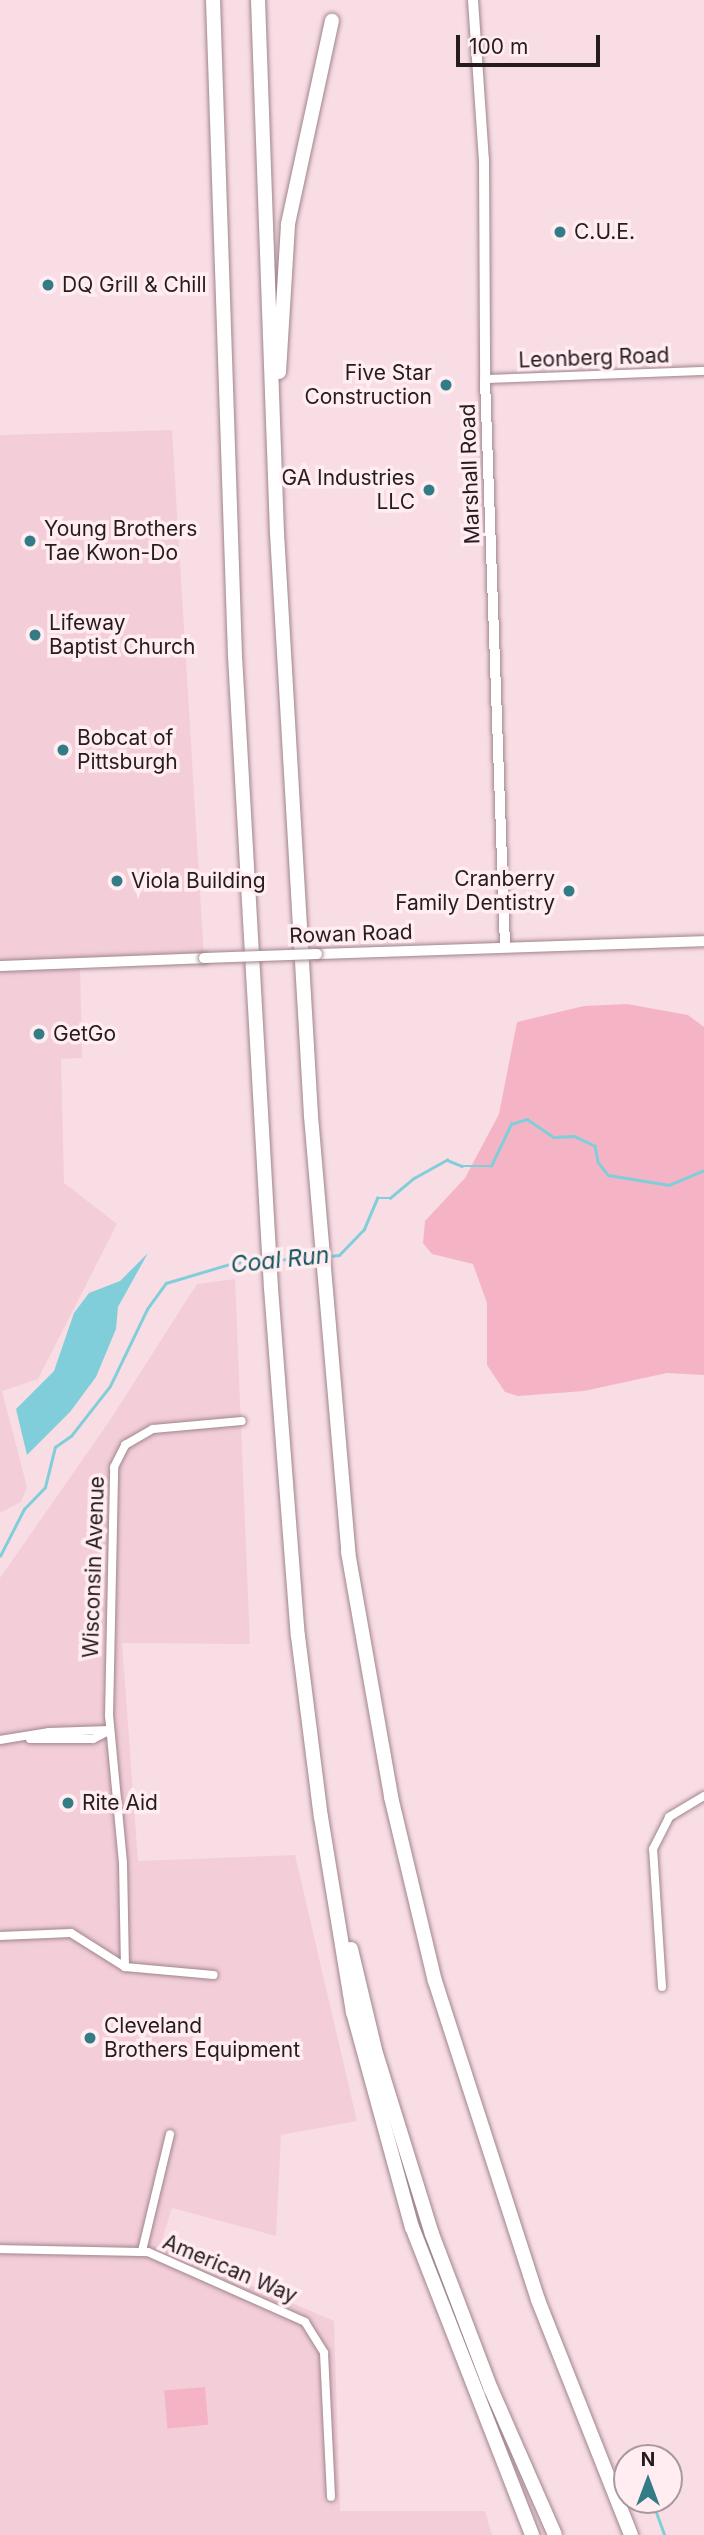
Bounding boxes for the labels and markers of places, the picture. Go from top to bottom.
place label: C.U.E. [574,219,635,245]
marker: C.U.E. [552,224,568,240]
place label: DQ Grill & Chill [62,272,207,298]
marker: DQ Grill & Chill [40,277,56,293]
place label: Five Star Construction [304,360,432,410]
marker: Five Star Construction [438,377,454,393]
place label: GA Industries LLC [281,465,415,515]
marker: GA Industries LLC [421,482,437,498]
place label: Young Brothers Tae Kwon-Do [44,516,197,566]
marker: Young Brothers Tae Kwon-Do [22,533,38,549]
place label: Lifeway Baptist Church [49,610,195,660]
marker: Lifeway Baptist Church [27,627,43,643]
place label: Bobcat of Pittsburgh [77,725,178,775]
marker: Bobcat of Pittsburgh [55,742,71,758]
place label: Cranberry Family Dentistry [395,866,555,916]
place label: Viola Building [131,868,266,894]
marker: Viola Building [109,873,125,889]
marker: Cranberry Family Dentistry [561,883,577,899]
place label: GetGo [53,1021,116,1047]
marker: GetGo [31,1026,47,1042]
place label: Rite Aid [82,1790,158,1816]
marker: Rite Aid [60,1795,76,1811]
place label: Cleveland Brothers Equipment [104,2013,300,2063]
marker: Cleveland Brothers Equipment [82,2030,98,2046]

